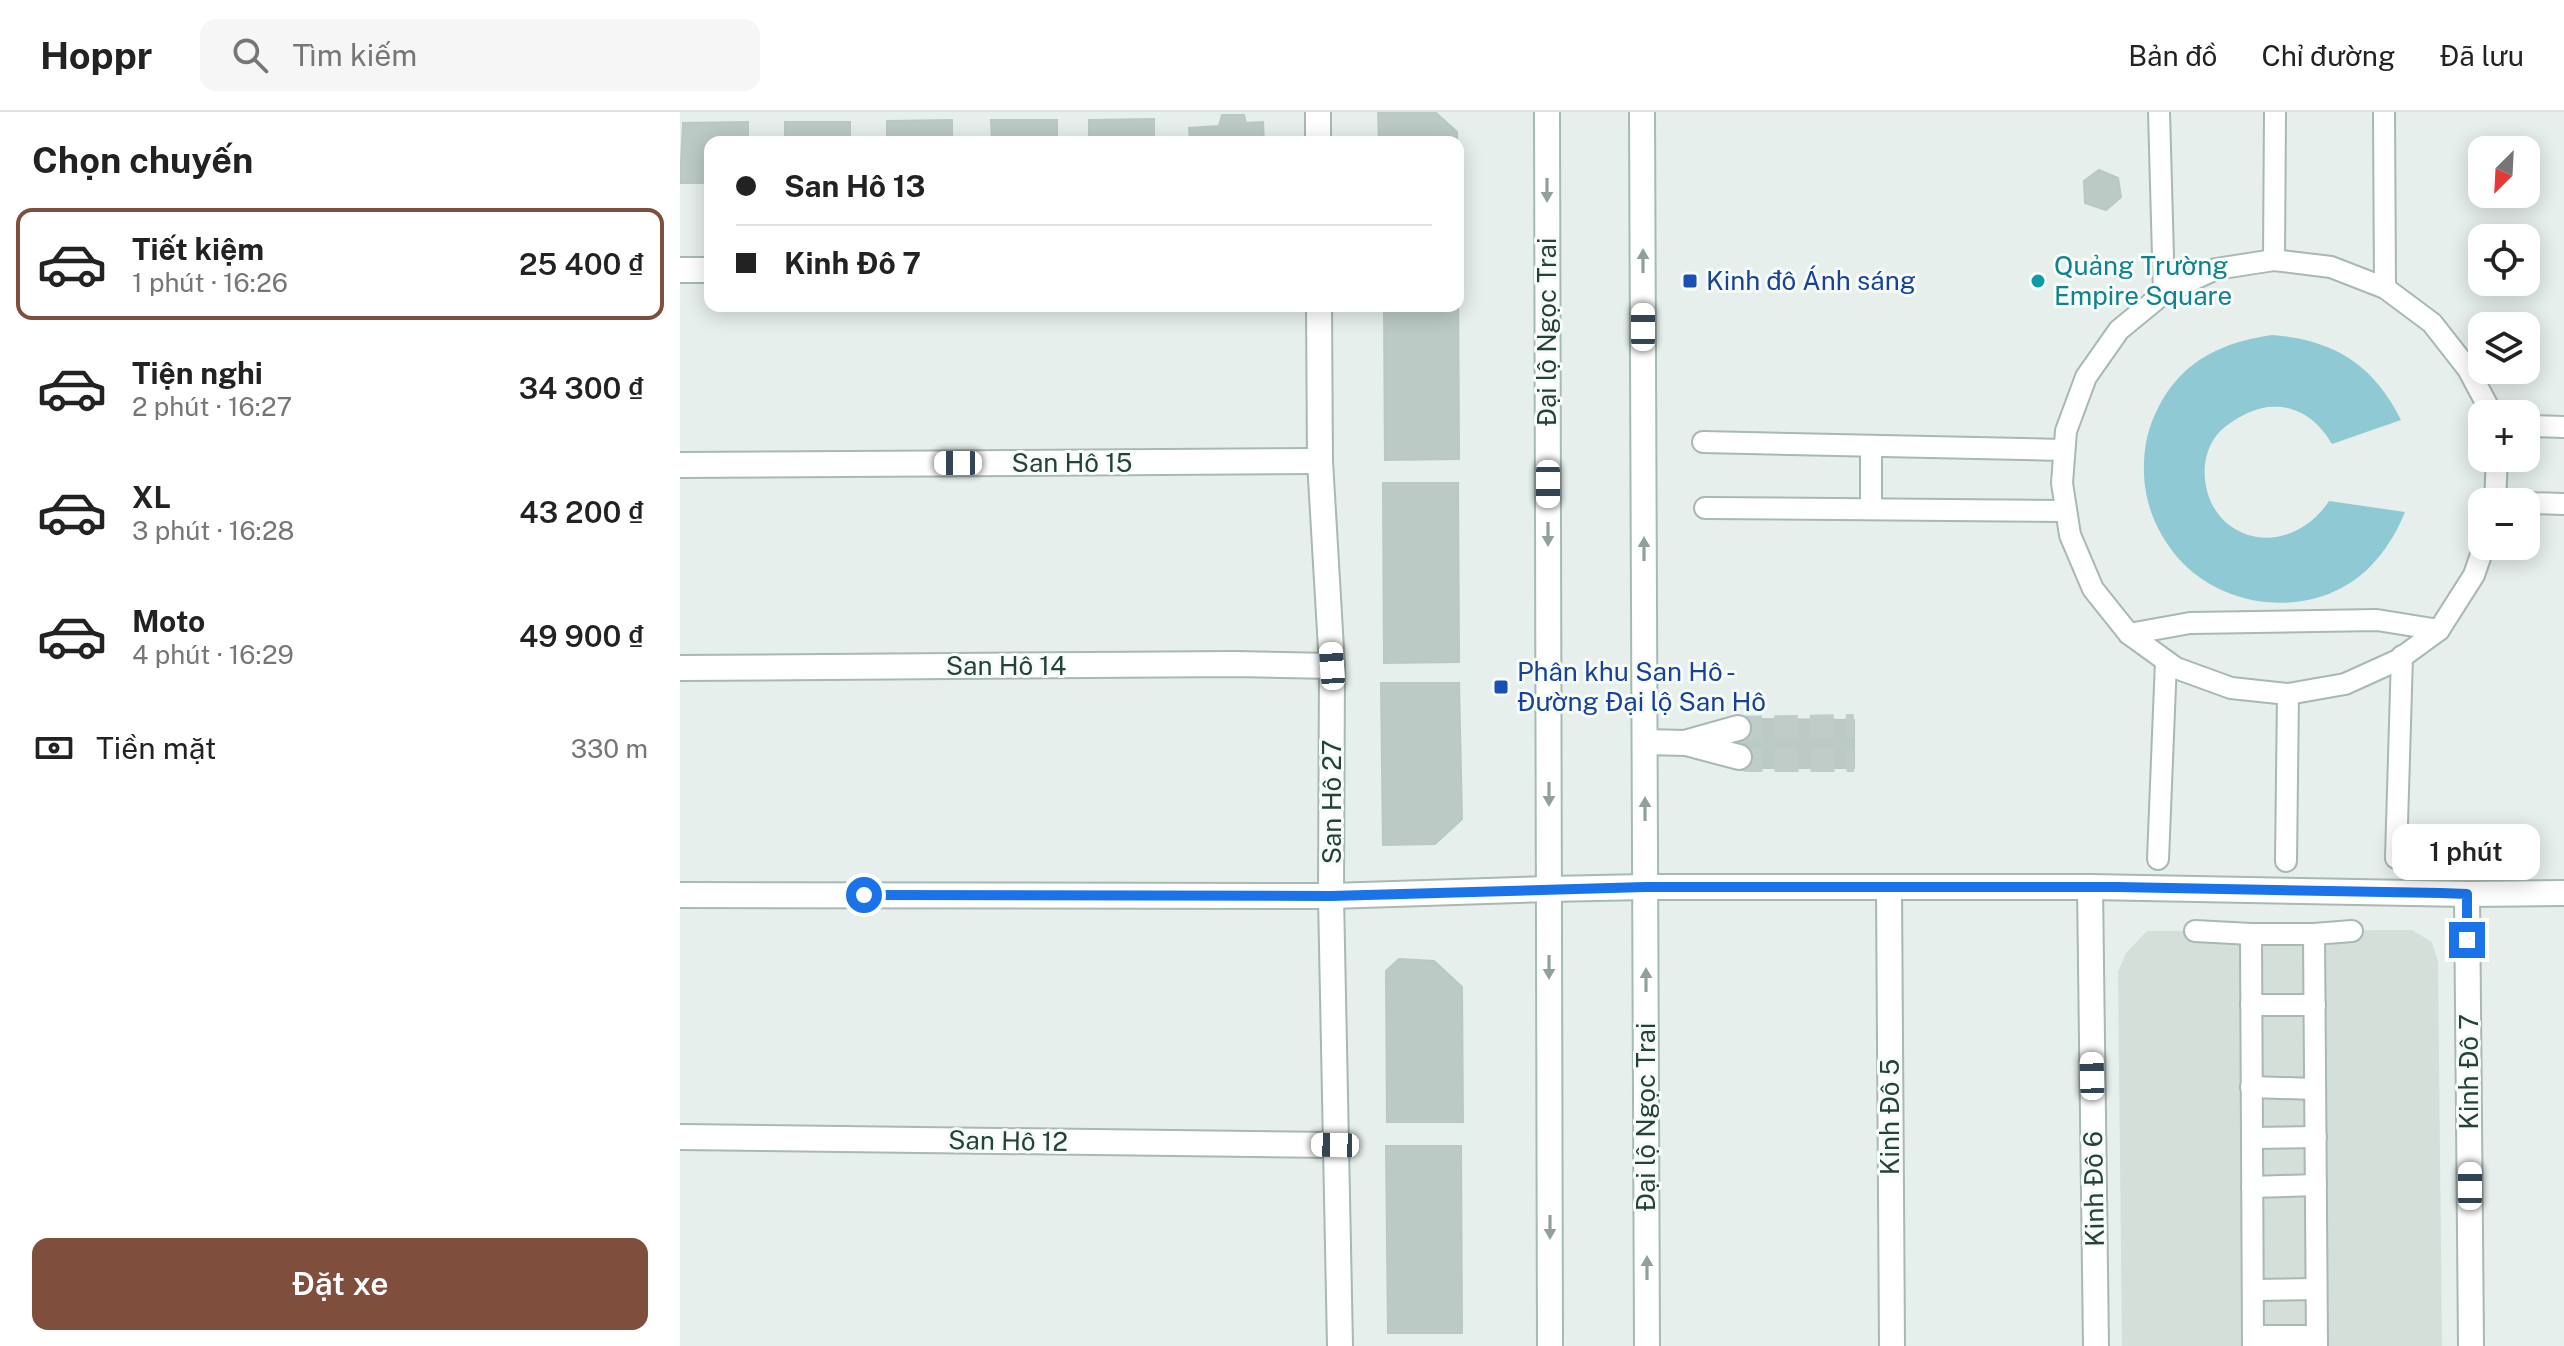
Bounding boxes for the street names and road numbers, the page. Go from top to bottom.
street label: Đại lộ Ngọc Trai [1531,238,1562,426]
street label: San Hô 15 [1012,447,1132,478]
street label: San Hô 14 [946,650,1066,681]
street label: San Hô 27 [1316,740,1347,864]
street label: Kinh Đô 7 [2453,1014,2484,1130]
street label: Đại lộ Ngọc Trai [1630,1023,1661,1211]
street label: Kinh Đô 5 [1874,1059,1905,1175]
street label: San Hô 12 [948,1124,1068,1157]
street label: Kinh Đô 6 [2077,1131,2110,1247]

